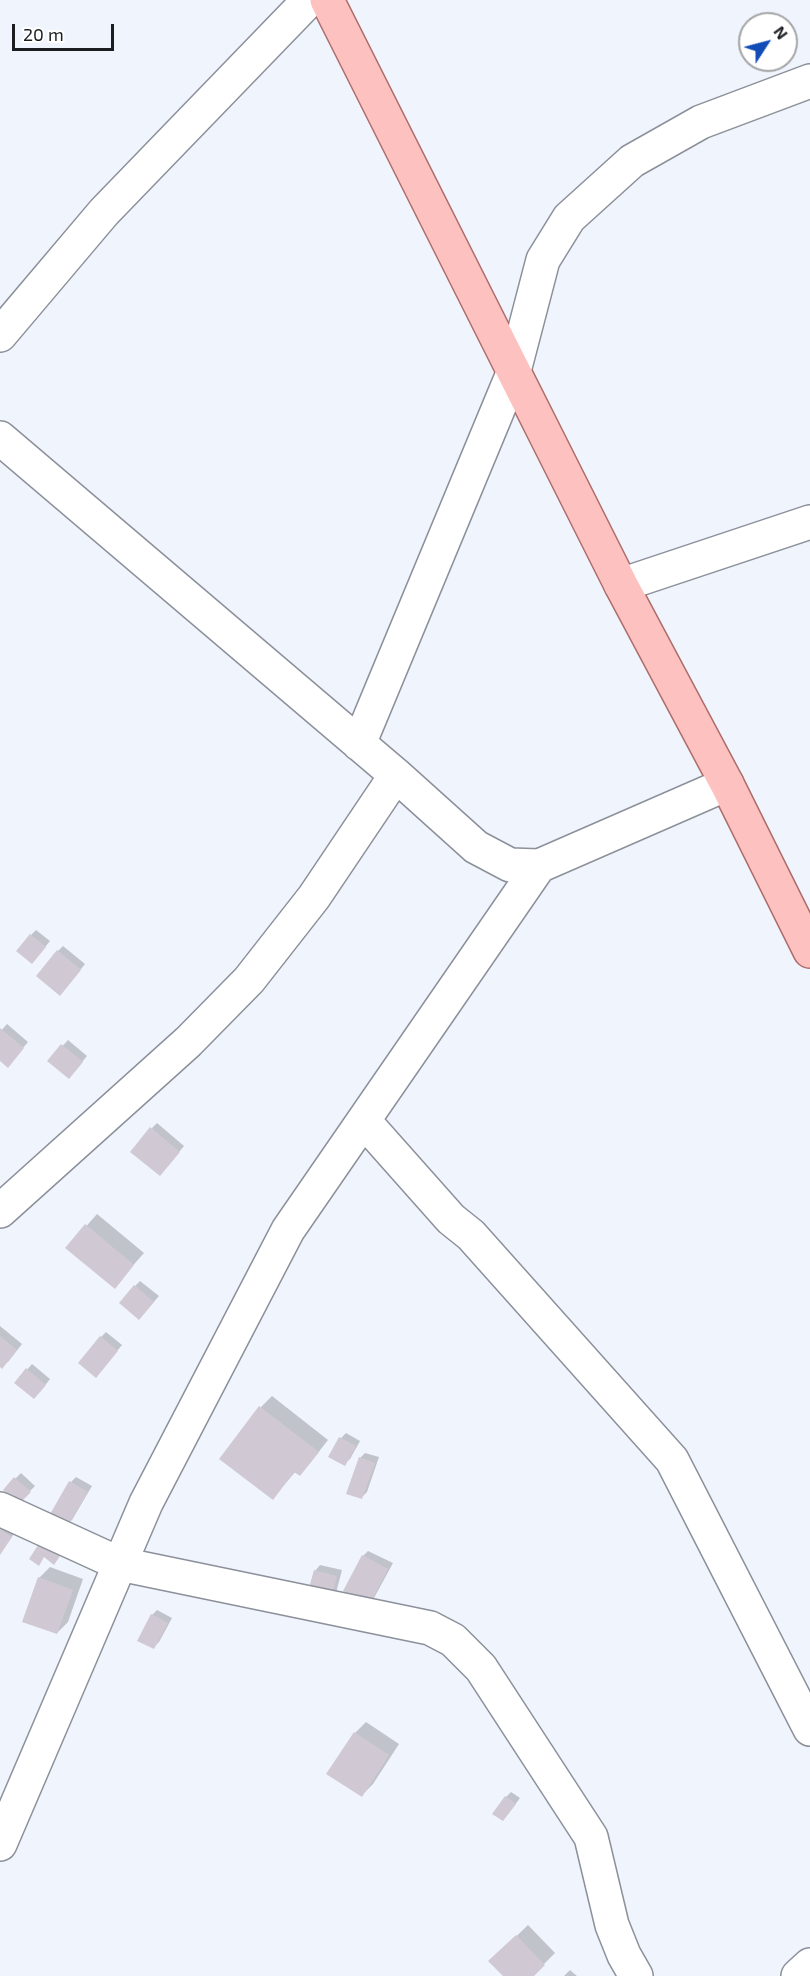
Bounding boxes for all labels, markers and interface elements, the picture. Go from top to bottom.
scale bar [15,12,117,50]
north arrow [738,12,798,72]
text: N [770,22,792,43]
text: 20 m [23,23,64,45]

